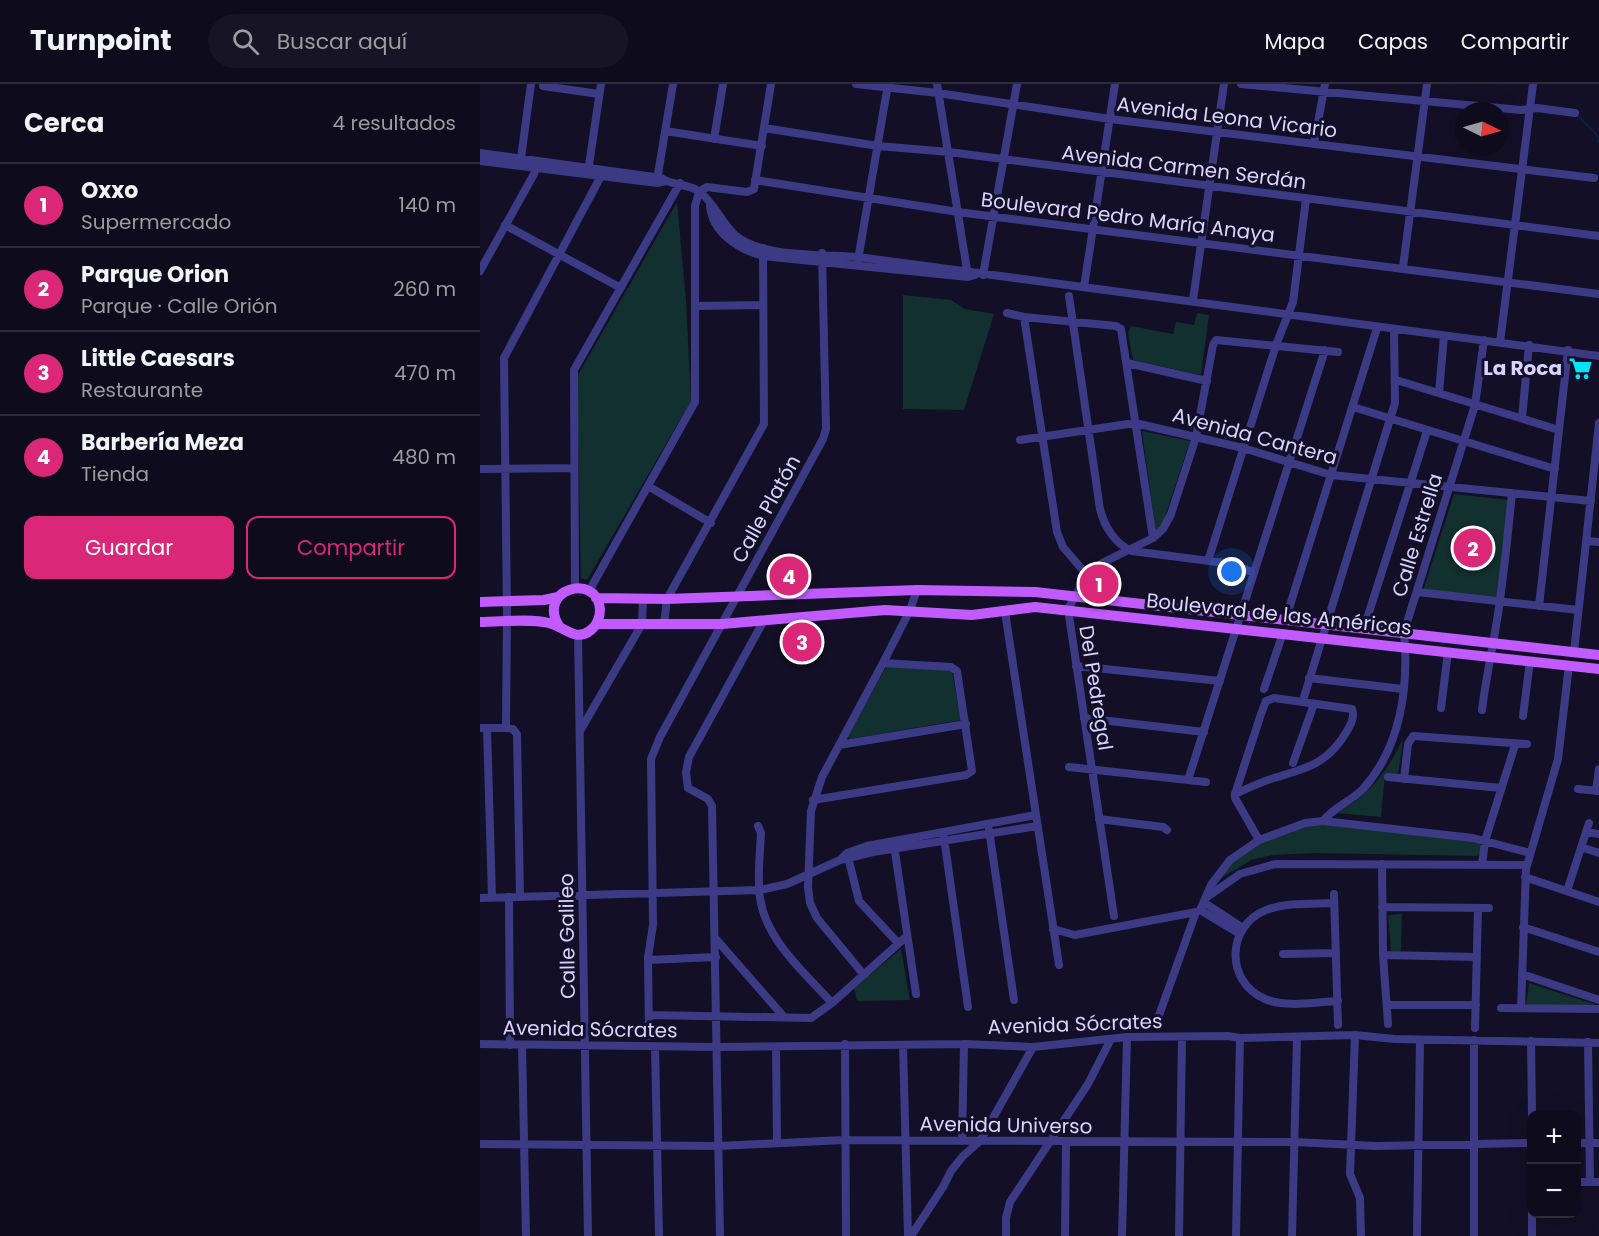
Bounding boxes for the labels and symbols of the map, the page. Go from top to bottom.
street label: Avenida Leona Vicario [1115,90,1339,144]
north arrow [1455,102,1509,156]
street label: Avenida Carmen Serdán [1060,138,1308,196]
street label: Boulevard Pedro María Anaya [979,185,1277,249]
place label: La Roca [1483,354,1562,382]
supermarket icon: La Roca [1567,355,1593,381]
street label: Avenida Cantera [1169,401,1341,471]
street label: Calle Platón [725,450,807,568]
street label: Calle Estrella [1385,470,1449,600]
pin: 2 [1454,526,1492,570]
pin: 4 [770,554,808,598]
your location [1217,557,1246,586]
pin: 1 [1080,562,1118,606]
street label: Boulevard de las Américas [1145,586,1413,642]
pin: 3 [782,620,822,664]
street label: Del Pedregal [1072,624,1120,752]
street label: Calle Galileo [552,873,582,999]
street label: Avenida Sócrates [987,1007,1163,1041]
street label: Avenida Sócrates [502,1013,678,1045]
street label: Avenida Universo [919,1109,1093,1141]

